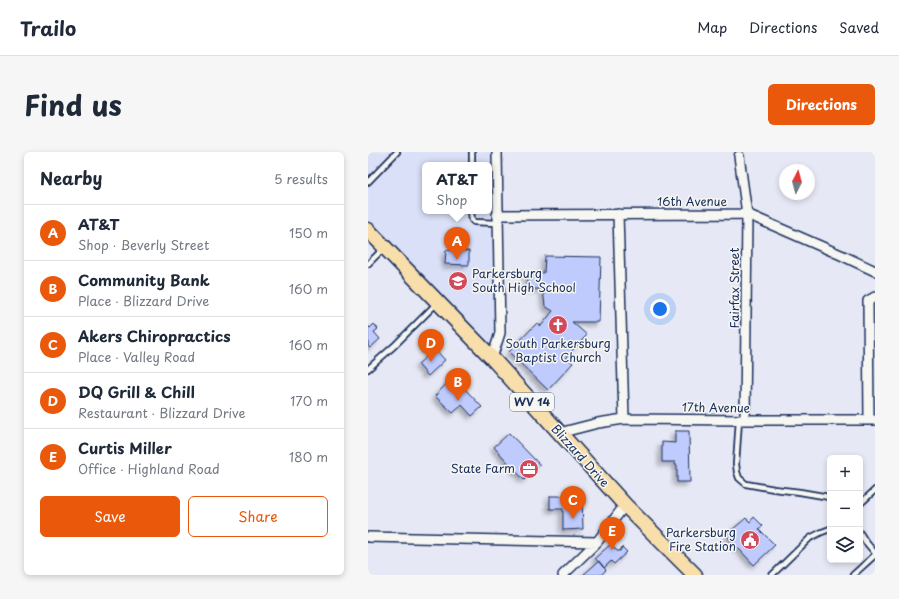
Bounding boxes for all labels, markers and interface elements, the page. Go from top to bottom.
text: Trailo [20,14,76,42]
text: Map [697,17,727,38]
text: Directions [749,17,817,38]
text: Saved [839,17,879,38]
text: Find us [24,83,122,126]
button: Directions [768,84,875,125]
popup [422,162,492,214]
north arrow [779,164,815,200]
text: Nearby [40,165,102,191]
text: AT&T [436,167,478,190]
text: 5 results [274,169,328,188]
text: Shop [436,190,467,209]
street label: 16th Avenue [657,192,727,210]
text: AT&T [78,212,119,235]
text: A [48,223,58,242]
text: 150 m [289,223,328,242]
pin: A [444,227,470,260]
text: Shop · Beverly Street [78,235,209,254]
street label: Fairfax Street [725,247,743,328]
place label: Parkersburg South High School [472,264,576,296]
text: Community Bank [78,268,210,291]
school or university icon: Parkersburg South High School [447,270,469,292]
text: B [49,279,57,298]
text: 160 m [289,279,328,298]
text: Place · Blizzard Drive [78,291,209,310]
your location [650,299,670,319]
church icon: South Parkersburg Baptist Church [547,314,569,336]
text: Akers Chiropractics [78,324,231,347]
pin: D [418,329,444,362]
place label: South Parkersburg Baptist Church [505,334,611,366]
text: C [48,335,58,354]
text: 160 m [289,335,328,354]
text: Place · Valley Road [78,347,195,366]
pin: B [445,368,471,401]
text: DQ Grill & Chill [78,380,195,403]
text: D [48,391,58,410]
text: 170 m [290,391,328,410]
road number: WV 14 [510,393,554,411]
street label: 17th Avenue [682,397,751,417]
text: Restaurant · Blizzard Drive [78,403,246,422]
street label: Blizzard Drive [547,420,614,491]
text: Curtis Miller [78,436,172,459]
text: E [49,447,57,466]
text: 180 m [289,447,328,466]
map controls [827,455,863,563]
button: + [827,455,863,491]
office icon: State Farm [518,458,540,480]
text: Office · Highland Road [78,459,220,478]
place label: State Farm [451,459,515,477]
pin: C [560,486,586,519]
button: − [827,491,863,527]
button: Save [40,496,180,537]
button: Share [188,496,328,537]
pin: E [599,517,625,550]
place label: Parkersburg Fire Station [666,523,736,555]
button: layers [827,527,863,563]
public building icon: Parkersburg Fire Station [739,529,761,551]

